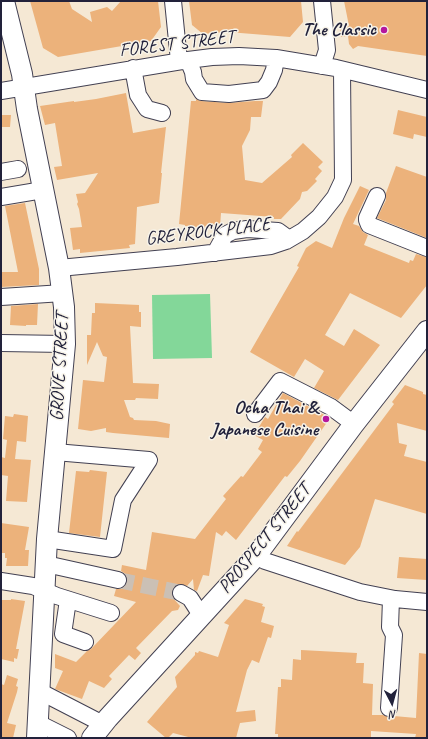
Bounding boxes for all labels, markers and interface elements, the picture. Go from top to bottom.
place label: The Classic [302,19,376,41]
marker: The Classic [379,25,389,35]
street label: FOREST STREET [118,26,236,62]
street label: GREYROCK PLACE [144,213,272,251]
street label: GROVE STREET [46,312,74,422]
place label: Ocha Thai & Japanese Cuisine [211,397,318,441]
marker: Ocha Thai & Japanese Cuisine [321,414,331,424]
street label: PROSPECT STREET [214,480,316,598]
north arrow [372,683,412,723]
text: N [389,708,397,722]

